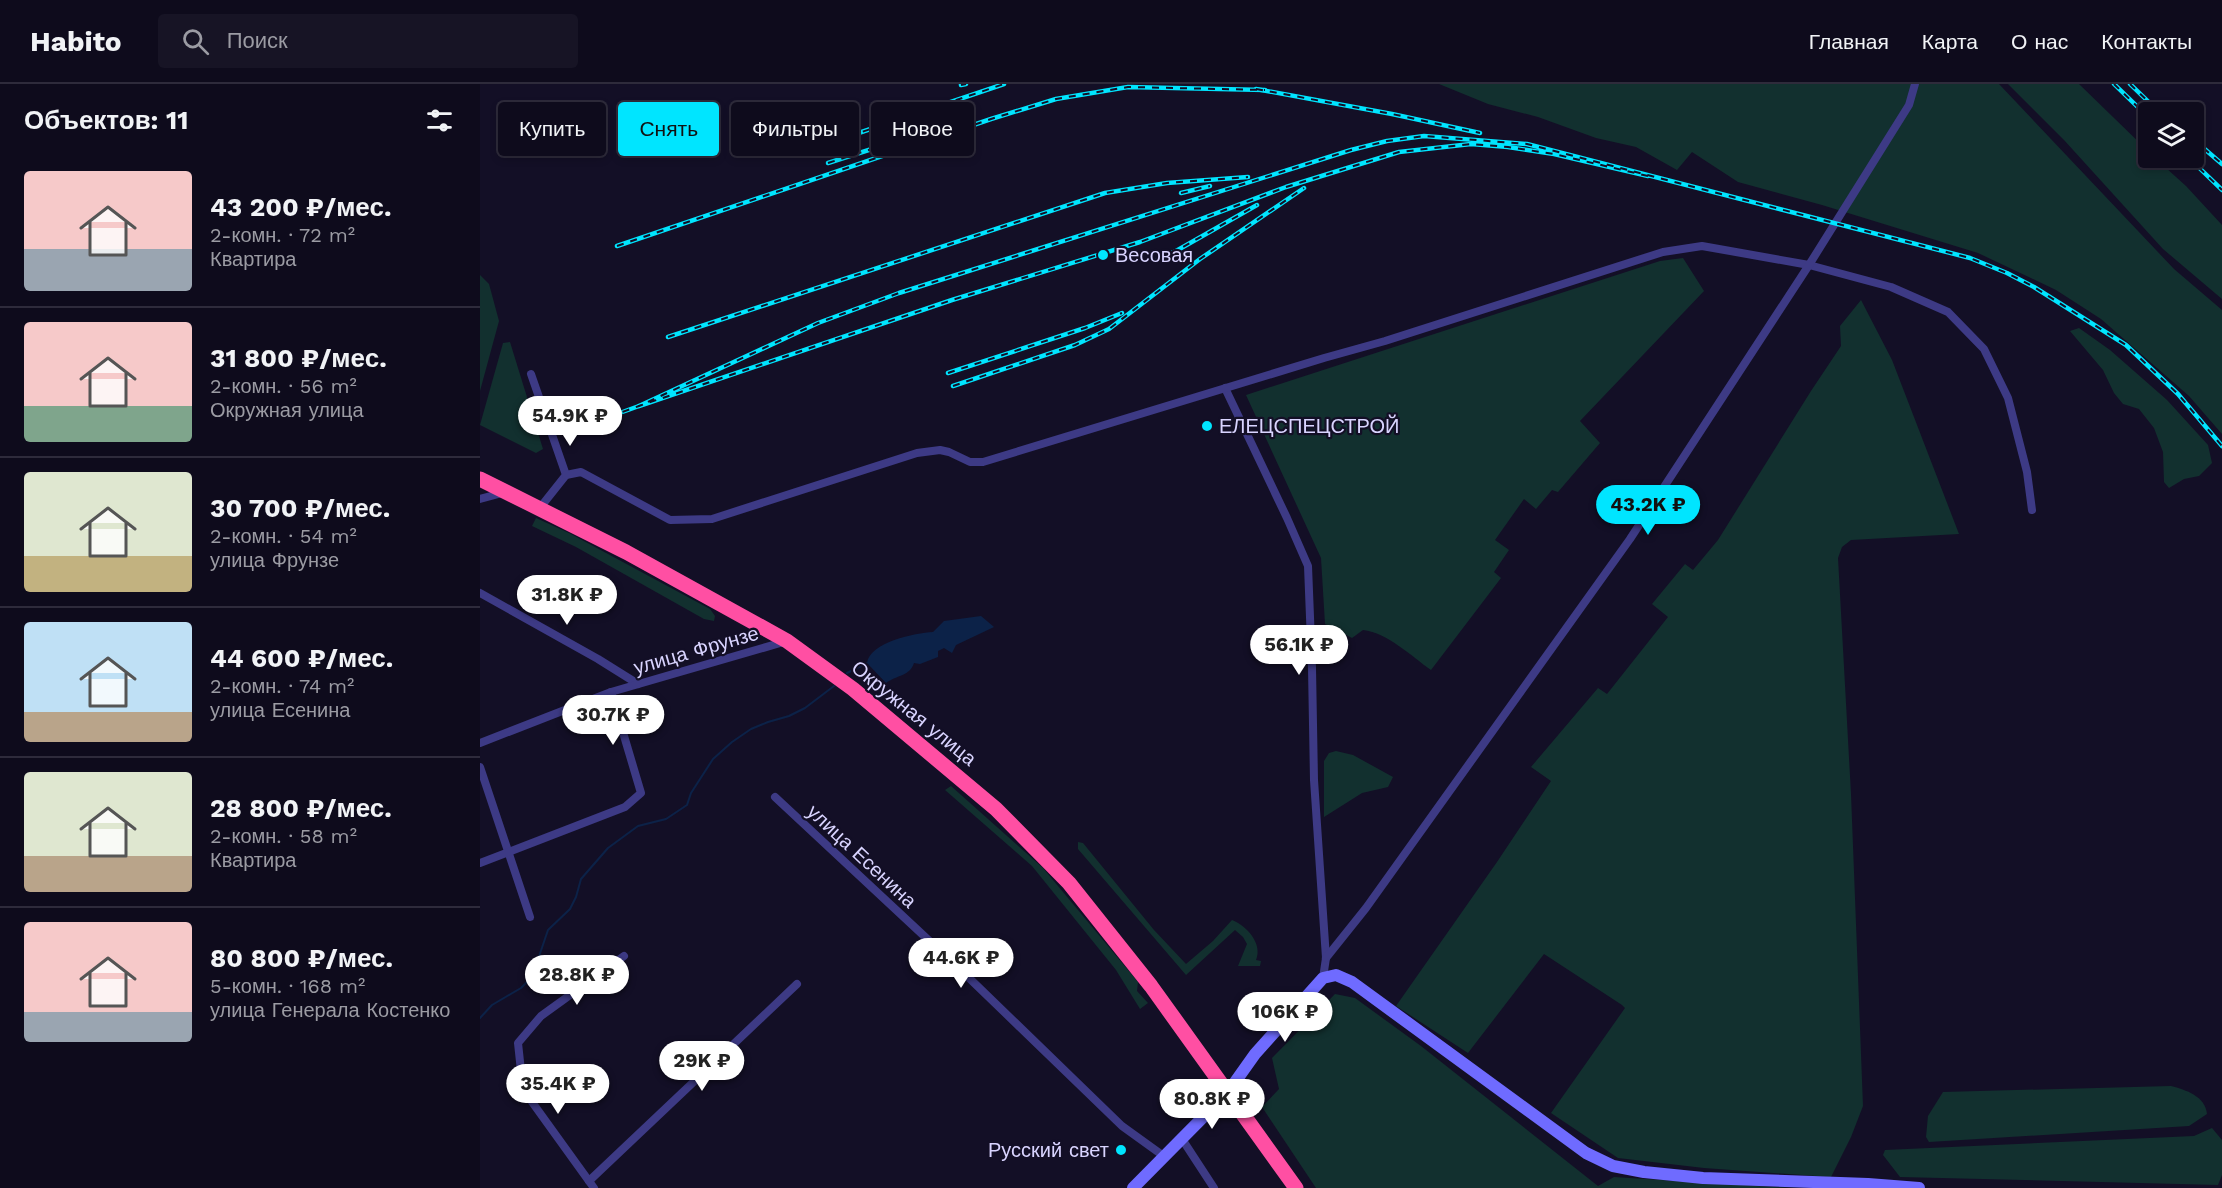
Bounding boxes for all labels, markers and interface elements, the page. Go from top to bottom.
search box [158,14,578,68]
text: Habito [30,25,122,58]
icon: search [179,25,212,58]
text: Поиск [227,28,288,53]
text: Главная [1809,29,1889,54]
text: Карта [1922,29,1978,54]
text: О нас [2011,29,2068,54]
text: Контакты [2101,29,2192,54]
chip: Купить [498,102,606,156]
chip: Снять [618,102,719,156]
chip: Фильтры [731,102,859,156]
chip: Новое [871,102,974,156]
map controls [2138,102,2204,168]
button: layers [2138,102,2204,168]
icon: filters [423,104,456,137]
text: Объектов: 11 [24,105,188,135]
text: 43 200 ₽/мес. [210,192,391,222]
icon: home [72,195,144,267]
text: 2-комн. · 72 m² [210,223,355,247]
place label: Весовая [1115,243,1193,267]
text: Квартира [210,247,296,271]
marker: Весовая [1096,248,1110,262]
text: 31 800 ₽/мес. [210,343,387,373]
icon: home [72,346,144,418]
text: 2-комн. · 56 m² [210,374,357,398]
pin: 54.9K ₽ [515,396,625,447]
text: Окружная улица [210,398,364,422]
text: 54.9K ₽ [532,403,608,427]
place label: ЕЛЕЦСПЕЦСТРОЙ [1219,414,1399,438]
marker: ЕЛЕЦСПЕЦСТРОЙ [1200,419,1214,433]
pin: 43.2K ₽ [1593,485,1703,536]
text: 43.2K ₽ [1610,492,1686,516]
text: 30 700 ₽/мес. [210,493,390,523]
icon: home [72,496,144,568]
text: 2-комн. · 54 m² [210,524,357,548]
text: улица Фрунзе [210,548,339,572]
pin: 31.8K ₽ [512,575,622,626]
text: 31.8K ₽ [531,582,603,606]
street label: улица Фрунзе [631,621,761,679]
pin: 56.1K ₽ [1244,625,1354,676]
text: 56.1K ₽ [1264,632,1334,656]
text: 44 600 ₽/мес. [210,643,393,673]
icon: home [72,646,144,718]
street label: Окружная улица [847,655,982,771]
text: 2-комн. · 74 m² [210,674,354,698]
pin: 30.7K ₽ [558,695,668,746]
text: улица Есенина [210,698,350,722]
text: 30.7K ₽ [576,702,650,726]
text: 28 800 ₽/мес. [210,793,392,823]
icon: home [72,796,144,868]
street label: улица Есенина [802,799,922,913]
text: 2-комн. · 58 m² [210,824,357,848]
text: Квартира [210,848,296,872]
pin: 44.6K ₽ [906,938,1016,989]
text: 80 800 ₽/мес. [210,943,393,973]
text: 44.6K ₽ [923,945,1000,969]
icon: home [72,946,144,1018]
pin: 28.8K ₽ [522,955,632,1006]
text: 28.8K ₽ [539,962,615,986]
text: 5-комн. · 168 m² [210,974,365,998]
pin: 106K ₽ [1236,992,1334,1043]
text: улица Генерала Костенко [210,998,450,1022]
text: 106K ₽ [1251,999,1319,1023]
pin: 29K ₽ [660,1041,744,1092]
text: 29K ₽ [673,1048,731,1072]
pin: 35.4K ₽ [503,1064,613,1115]
text: 35.4K ₽ [520,1071,596,1095]
pin: 80.8K ₽ [1157,1079,1267,1130]
text: 80.8K ₽ [1174,1086,1250,1110]
place label: Русский свет [988,1138,1109,1162]
marker: Русский свет [1114,1143,1128,1157]

